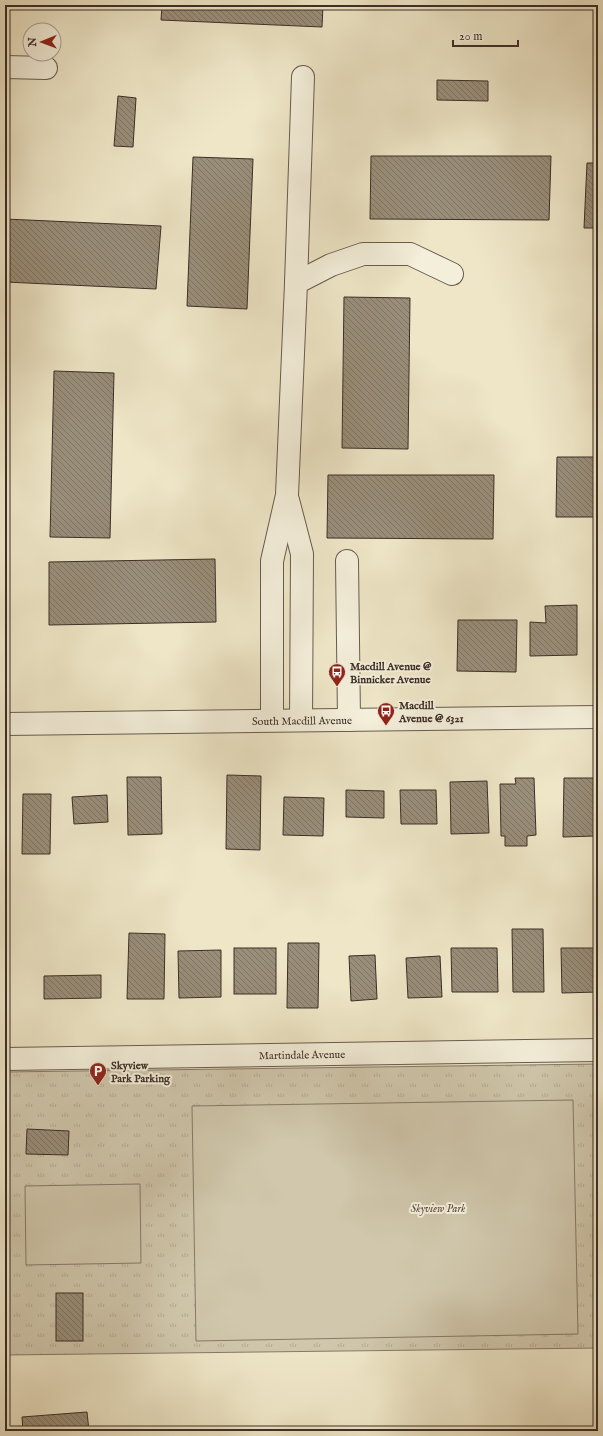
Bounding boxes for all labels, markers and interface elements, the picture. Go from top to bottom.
north arrow [22,22,62,62]
scale bar [453,22,518,48]
text: 20 m [459,29,482,44]
text: N [26,37,40,48]
place label: Macdill Avenue @ Binnicker Avenue [350,660,432,687]
bus stop icon: Macdill Avenue @ Binnicker Avenue [327,662,347,687]
place label: Macdill Avenue @ 6321 [398,699,464,726]
bus stop icon: Macdill Avenue @ 6321 [376,701,396,726]
street label: South Macdill Avenue [252,714,352,729]
street label: Martindale Avenue [259,1048,345,1063]
place label: Skyview Park Parking [111,1059,171,1086]
parking icon: Skyview Park Parking [88,1061,108,1086]
park label: Skyview Park [411,1202,466,1216]

